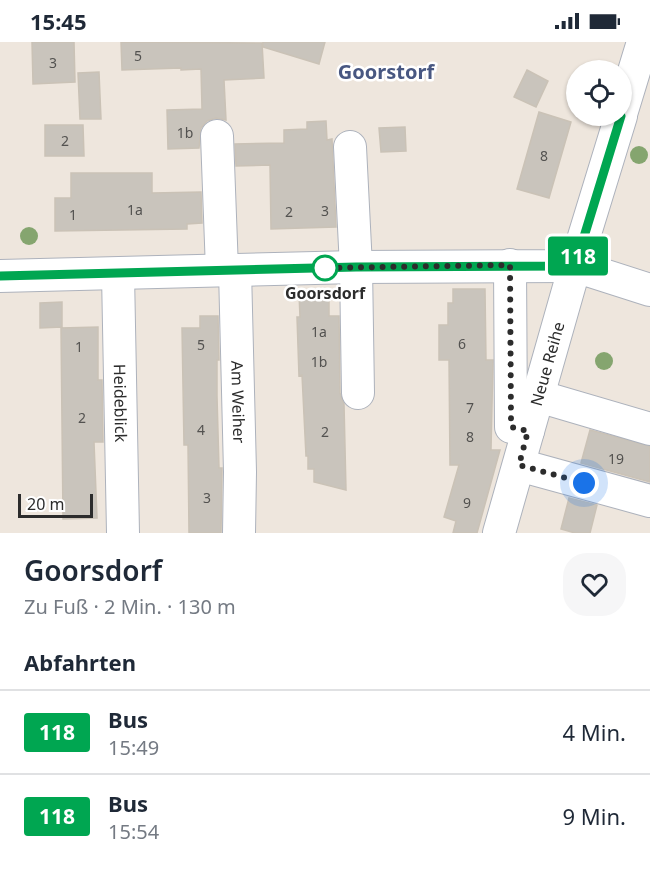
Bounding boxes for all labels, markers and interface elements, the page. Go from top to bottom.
text: 15:45 [30,6,87,36]
house number: 5 [134,46,142,65]
house number: 3 [49,53,57,72]
district label: Goorstorf [338,58,435,85]
map controls [566,60,632,126]
button: locate [566,60,632,126]
house number: 1b [177,123,193,142]
house number: 2 [61,131,69,150]
house number: 8 [540,146,548,165]
house number: 1a [127,200,143,219]
house number: 3 [321,201,329,220]
house number: 2 [285,202,293,221]
house number: 1 [69,205,77,224]
line badge: 118 [544,236,612,276]
text: 118 [560,242,596,270]
marker: Goorsdorf [312,255,338,281]
place label: Goorsdorf [285,282,366,304]
street label: Neue Reihe [525,319,570,408]
house number: 1a [311,322,327,341]
house number: 6 [458,334,466,353]
house number: 5 [197,335,205,354]
house number: 1 [75,337,83,356]
house number: 1b [311,352,327,371]
street label: Am Weiher [226,360,250,444]
street label: Heideblick [109,364,132,443]
house number: 7 [466,398,474,417]
house number: 2 [78,408,86,427]
house number: 4 [197,420,205,439]
house number: 2 [321,422,329,441]
house number: 8 [466,427,474,446]
house number: 19 [608,449,624,468]
your location [569,468,599,498]
house number: 3 [203,488,211,507]
scale bar [18,491,93,519]
text: 20 m [27,493,64,515]
house number: 9 [463,493,471,512]
text: Goorsdorf [24,551,162,589]
button: heart [563,553,626,616]
text: Zu Fuß · 2 Min. · 130 m [24,593,236,620]
text: Abfahrten [24,647,136,677]
text: Bus [108,704,148,734]
text: 4 Min. [563,717,626,747]
text: 118 [39,718,75,746]
text: 15:49 [108,734,159,761]
text: Bus [108,788,148,818]
text: 9 Min. [563,801,626,831]
text: 118 [39,802,75,830]
text: 15:54 [108,818,159,845]

